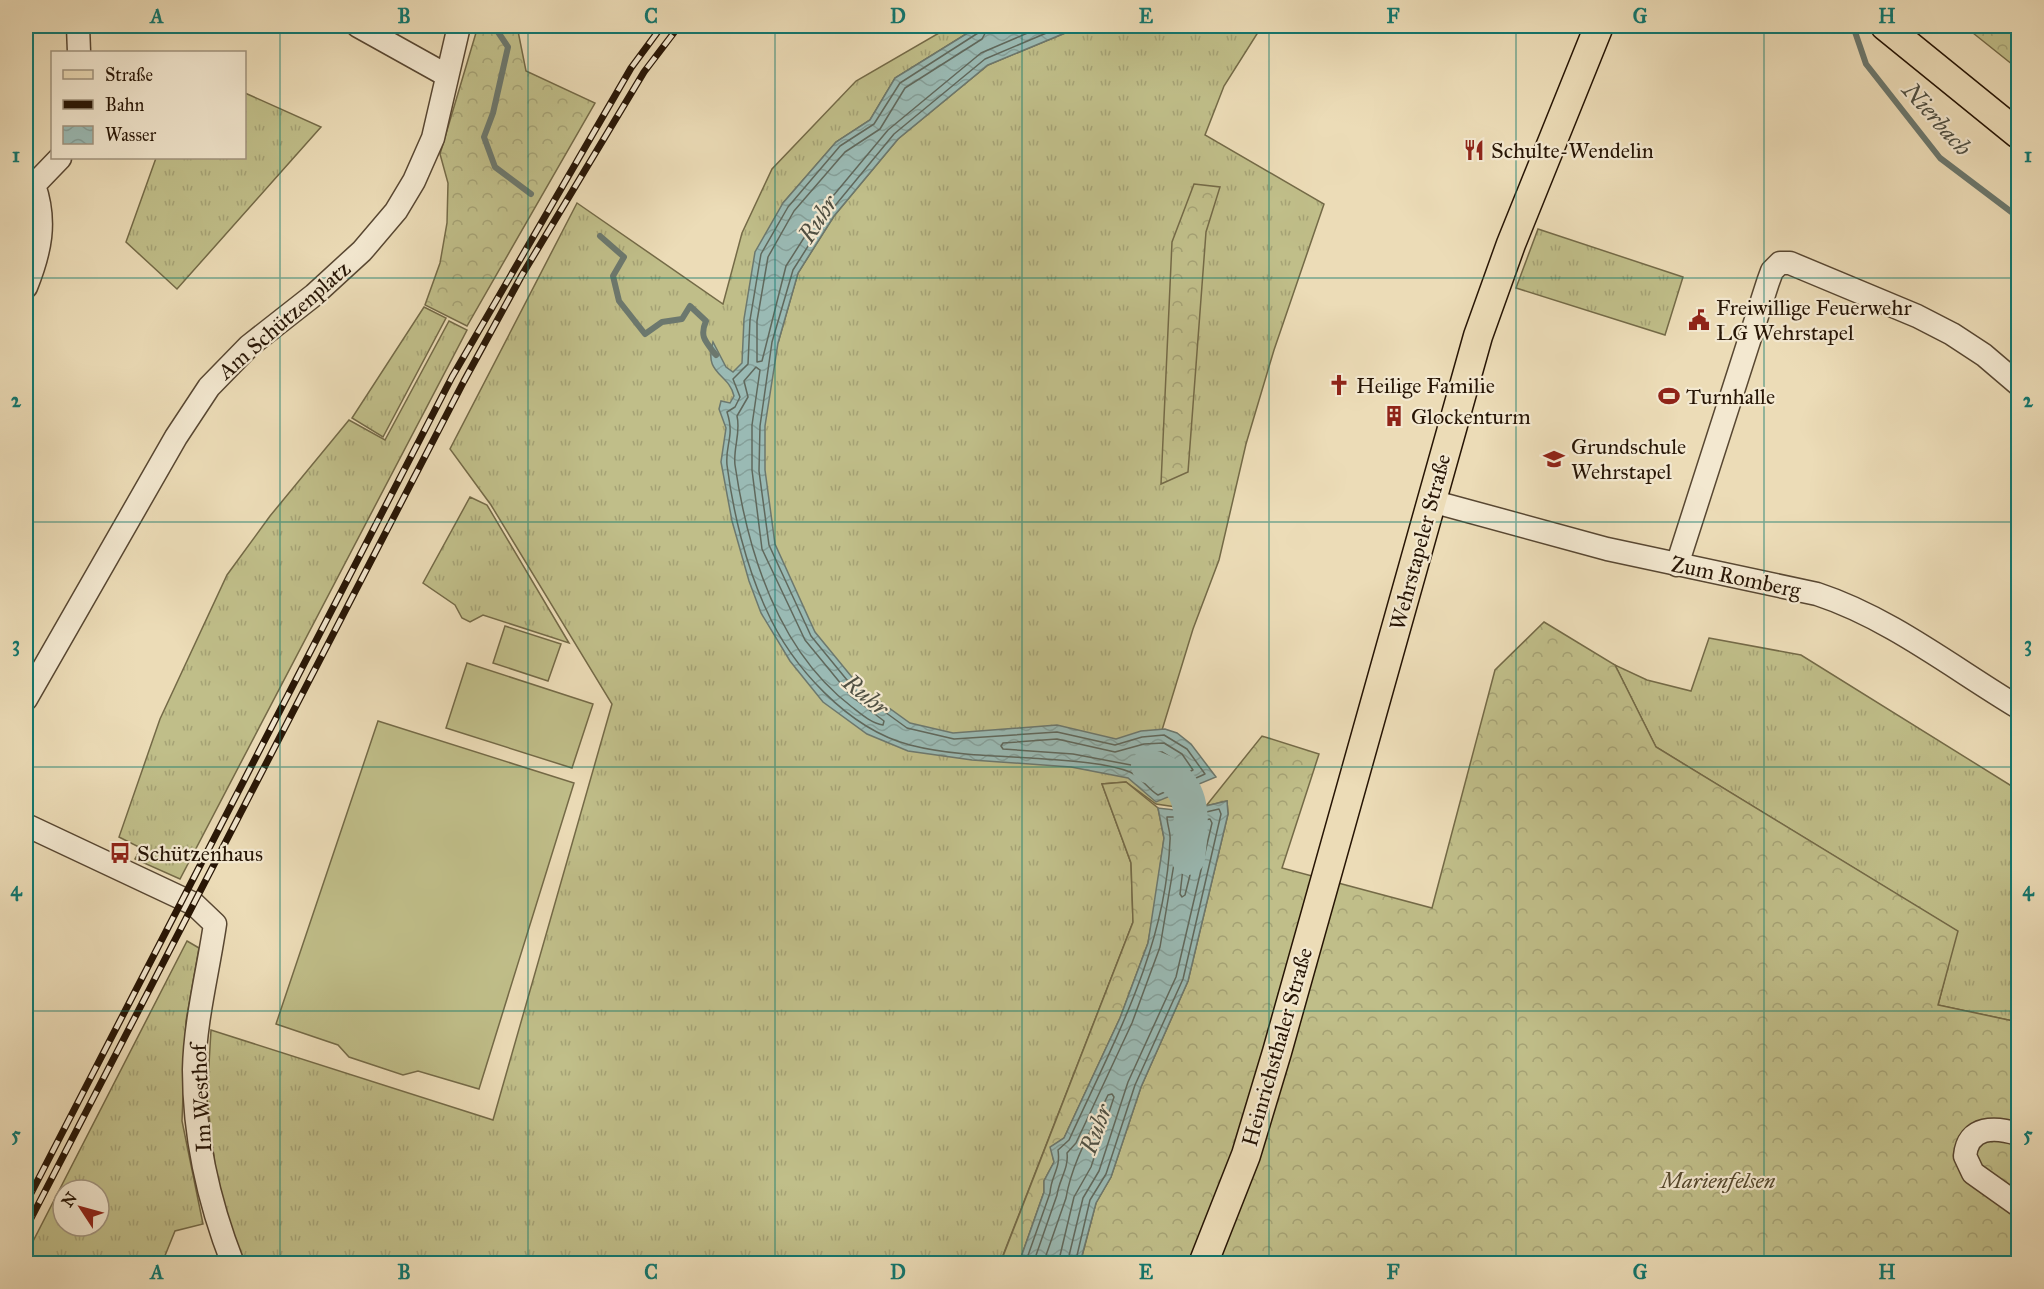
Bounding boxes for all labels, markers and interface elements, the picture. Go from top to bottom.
text: A [148,4,164,28]
text: B [397,4,411,28]
text: C [644,4,658,28]
text: D [890,4,906,28]
text: E [1139,4,1154,28]
text: F [1386,4,1400,28]
text: G [1633,4,1648,28]
text: H [1878,4,1896,28]
legend [51,51,246,159]
text: Straße [105,64,153,86]
water label: Nierbach [1895,74,1978,162]
text: Bahn [105,94,145,116]
text: Wasser [105,124,156,146]
place label: Schulte-Wendelin [1491,137,1654,164]
restaurant icon: Schulte-Wendelin [1462,138,1486,162]
text: 1 [12,143,20,167]
text: 1 [2024,143,2032,167]
water label: Ruhr [791,188,845,249]
street label: Am Schützenplatz [211,255,356,386]
place label: Freiwillige Feuerwehr LG Wehrstapel [1716,294,1912,346]
public building icon: Freiwillige Feuerwehr LG Wehrstapel [1687,308,1711,332]
place label: Heilige Familie [1356,372,1495,399]
church icon: Heilige Familie [1327,373,1351,397]
place label: Turnhalle [1686,383,1775,410]
sports icon: Turnhalle [1657,384,1681,408]
text: 2 [11,388,22,412]
text: 2 [2023,388,2034,412]
place label: Glockenturm [1411,403,1531,430]
building icon: Glockenturm [1382,404,1406,428]
place label: Grundschule Wehrstapel [1571,433,1686,485]
school or university icon: Grundschule Wehrstapel [1542,447,1566,471]
street label: Wehrstapeler Straße [1383,451,1457,633]
street label: Zum Romberg [1669,550,1804,604]
text: 3 [12,632,20,657]
text: 3 [2024,632,2032,657]
water label: Ruhr [836,667,897,724]
place label: Schützenhaus [137,840,263,867]
bus stop icon: Schützenhaus [108,841,132,865]
text: 4 [10,877,22,902]
text: 4 [2022,877,2034,902]
street label: Heinrichsthaler Straße [1236,944,1318,1150]
street label: Im Westhof [184,1040,217,1153]
water label: Ruhr [1073,1098,1119,1159]
text: 5 [11,1122,21,1146]
text: 5 [2023,1122,2033,1146]
park label: Marienfelsen [1659,1167,1776,1194]
north arrow [51,1178,111,1238]
text: N [58,1188,81,1211]
text: A [148,1260,164,1284]
text: B [397,1260,411,1284]
text: C [644,1260,658,1284]
text: D [890,1260,906,1284]
text: E [1139,1260,1154,1284]
text: F [1386,1260,1400,1284]
text: G [1633,1260,1648,1284]
text: H [1878,1260,1896,1284]

